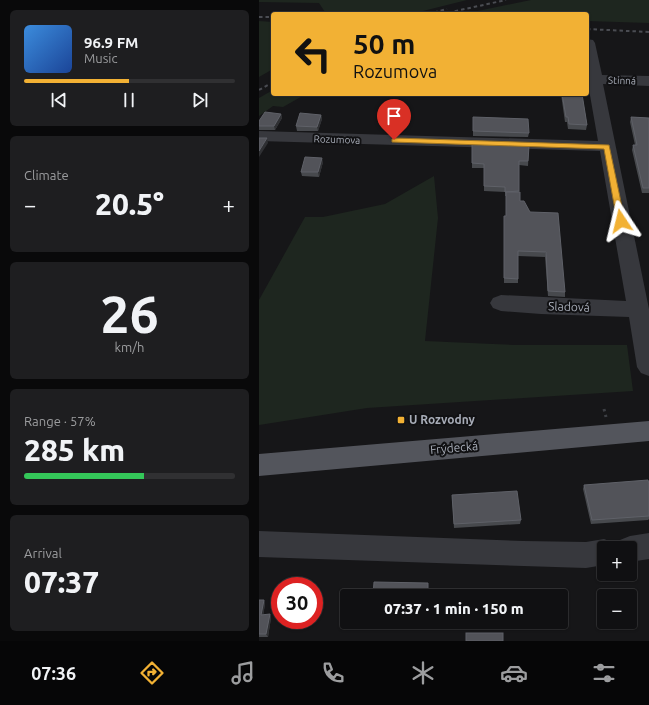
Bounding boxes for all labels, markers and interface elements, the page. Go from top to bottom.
icon: left [287,28,339,80]
text: 50 m [353,28,415,59]
text: 96.9 FM [84,34,138,51]
text: Music [84,51,118,65]
text: Rozumova [353,61,437,81]
street label: Stinná [608,75,636,86]
icon: previous [48,89,70,111]
icon: pause [118,89,140,111]
icon: next [189,89,211,111]
pin [377,99,411,140]
icon: arrive [383,105,405,127]
street label: Rozumova [313,133,361,146]
text: Climate [24,168,69,182]
text: 20.5° [95,187,164,221]
text: − [24,192,36,217]
text: + [223,192,235,217]
position arrow [600,200,642,242]
text: 26 [100,285,159,343]
street label: Sladová [548,299,590,314]
text: km/h [114,340,145,354]
place label: U Rozvodny [409,413,476,426]
text: Range · 57% [24,414,96,428]
marker: U Rozvodny [396,415,406,425]
text: 285 km [24,433,125,467]
street label: Frýdecká [429,439,478,456]
map controls [597,541,637,629]
button: + [597,541,637,581]
text: Arrival [24,546,62,560]
text: 07:37 [24,565,99,599]
speed limit sign: 30 [271,577,323,629]
button: − [597,589,637,629]
text: 07:37 · 1 min · 150 m [384,600,524,617]
icon: directions [138,659,166,687]
icon: music [229,659,257,687]
icon: phone [319,659,347,687]
icon: climate [409,659,437,687]
icon: car [500,659,528,687]
icon: filters [590,659,618,687]
text: 07:36 [31,663,76,683]

